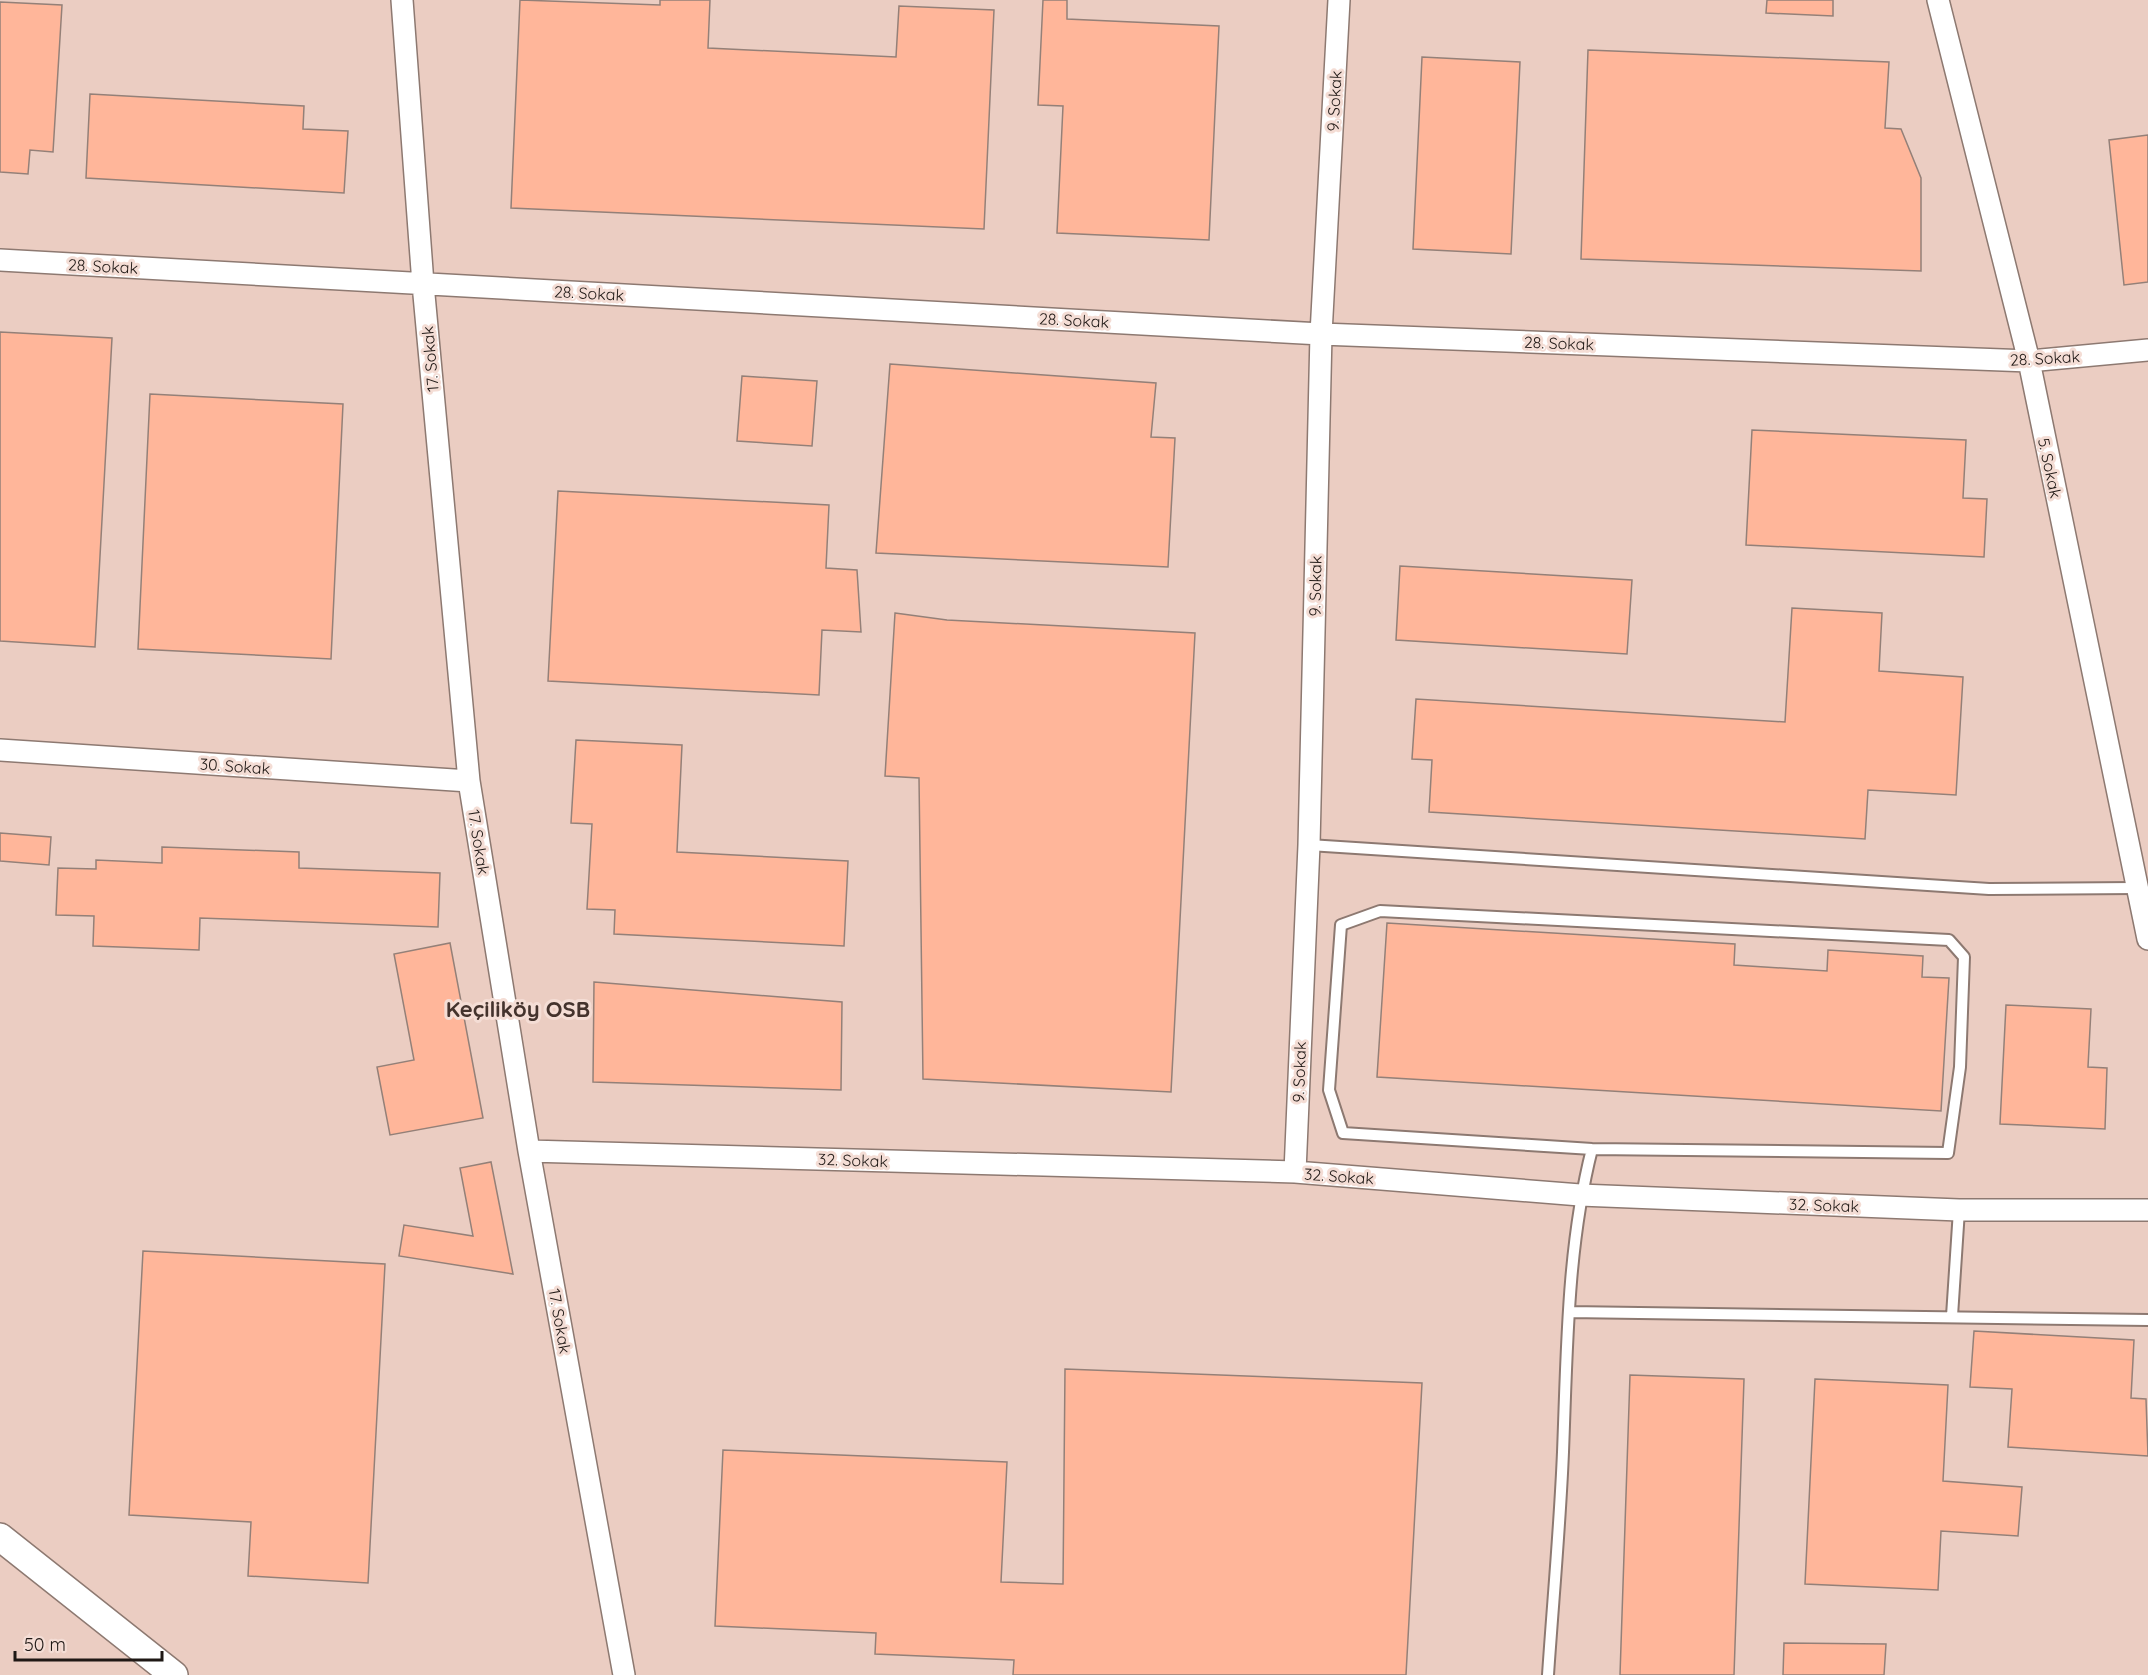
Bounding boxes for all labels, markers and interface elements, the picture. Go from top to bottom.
street label: 9. Sokak [1322,70,1346,132]
street label: 28. Sokak [67,254,139,278]
street label: 28. Sokak [553,281,625,305]
street label: 28. Sokak [1038,308,1110,332]
street label: 17. Sokak [417,325,443,393]
street label: 28. Sokak [1524,332,1594,354]
street label: 28. Sokak [2009,346,2081,370]
street label: 5. Sokak [2034,436,2066,500]
street label: 9. Sokak [1304,555,1326,617]
street label: 30. Sokak [199,754,271,778]
street label: 17. Sokak [464,808,494,876]
district label: Keçiliköy OSB [446,995,590,1023]
street label: 9. Sokak [1288,1041,1310,1103]
street label: 32. Sokak [818,1149,888,1171]
street label: 32. Sokak [1303,1164,1375,1188]
street label: 32. Sokak [1789,1194,1859,1216]
street label: 17. Sokak [544,1287,576,1355]
scale bar [15,1624,162,1662]
text: 50 m [24,1633,66,1656]

